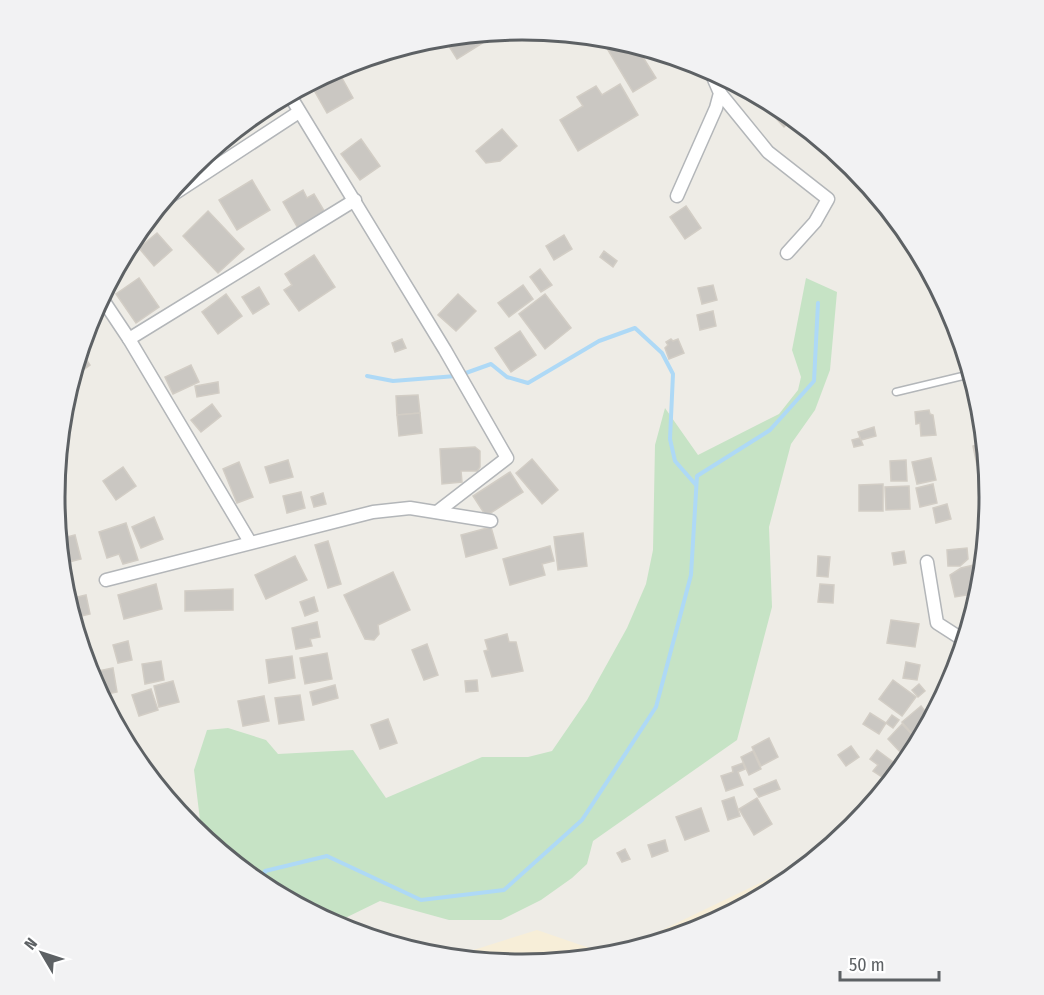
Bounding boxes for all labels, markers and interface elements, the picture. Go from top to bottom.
north arrow [12,923,72,983]
text: N [20,934,41,954]
scale bar [840,944,939,982]
text: 50 m [849,954,885,976]

